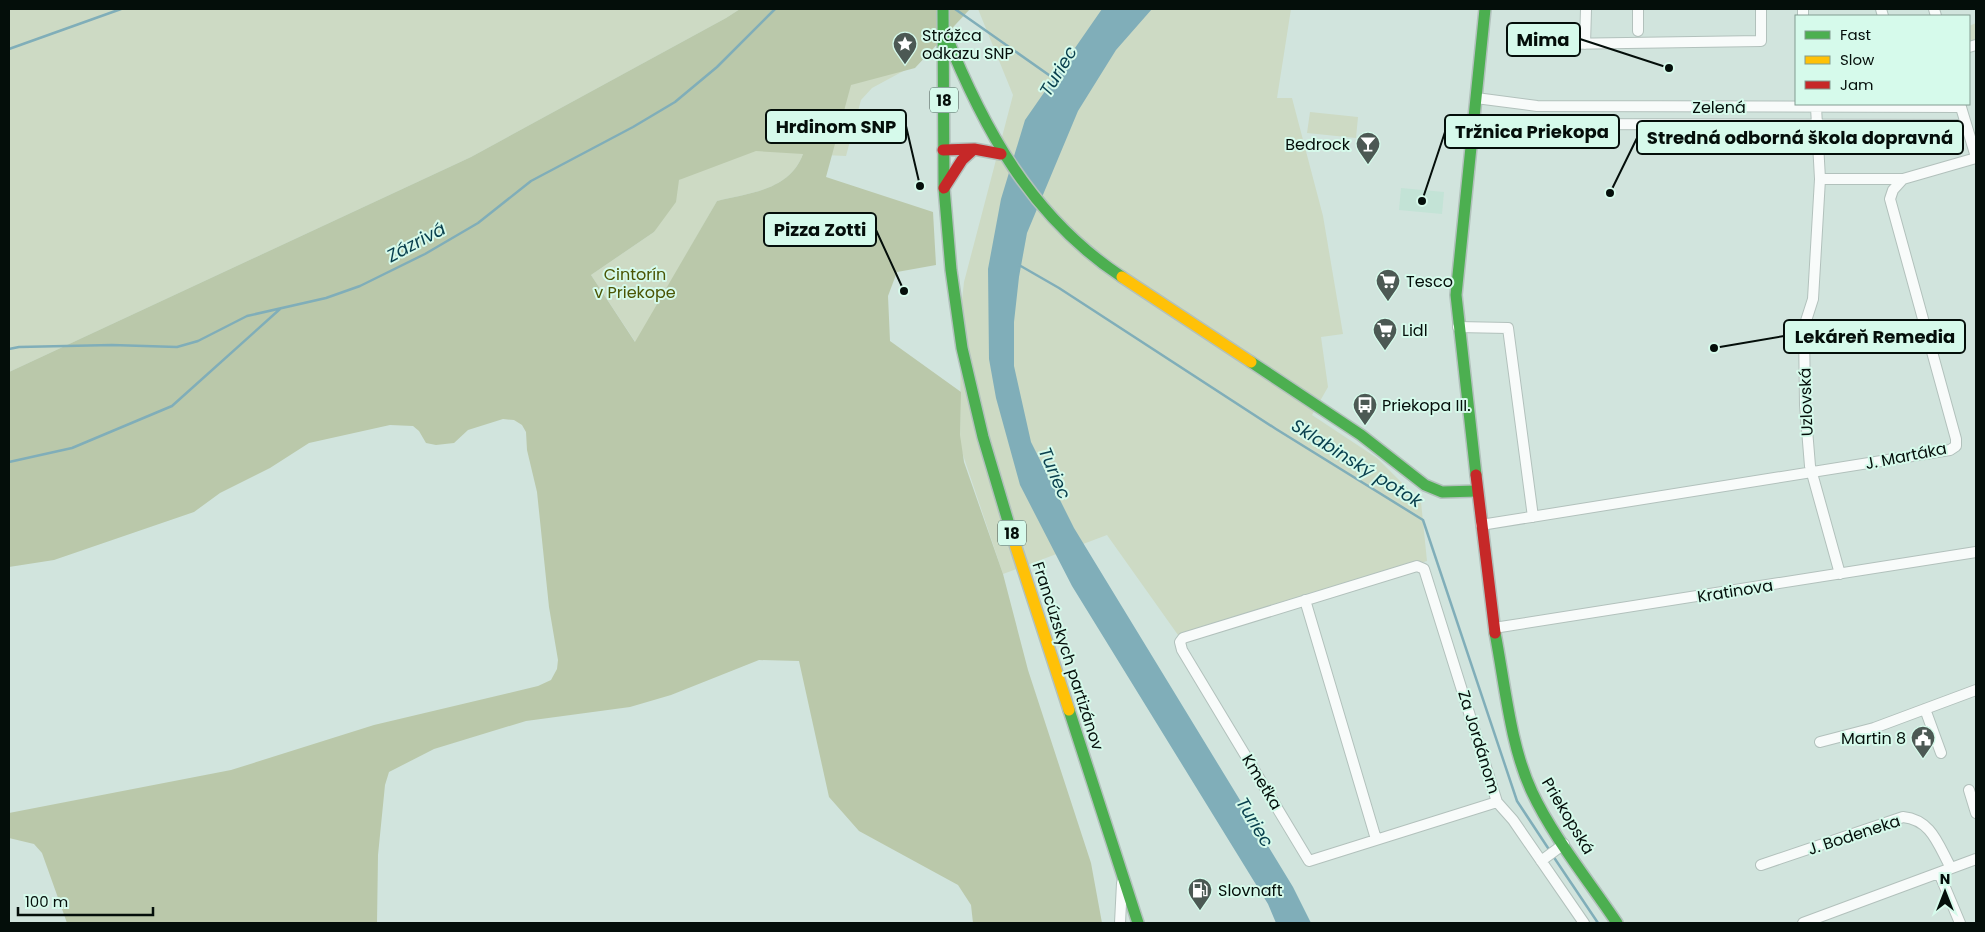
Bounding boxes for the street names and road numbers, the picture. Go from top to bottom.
road number: 18 [930,88,958,112]
street label: Zelená [1692,96,1746,119]
street label: Uzlovská [1793,367,1819,437]
street label: J. Martáka [1863,437,1949,475]
road number: 18 [998,520,1026,546]
street label: Francúzskych partizánov [1027,559,1109,753]
street label: Kratinova [1695,574,1775,608]
street label: Za Jordánom [1452,687,1506,797]
street label: Kmeťka [1236,750,1288,814]
street label: Priekopská [1536,773,1600,859]
street label: J. Bodeneka [1805,809,1903,861]

